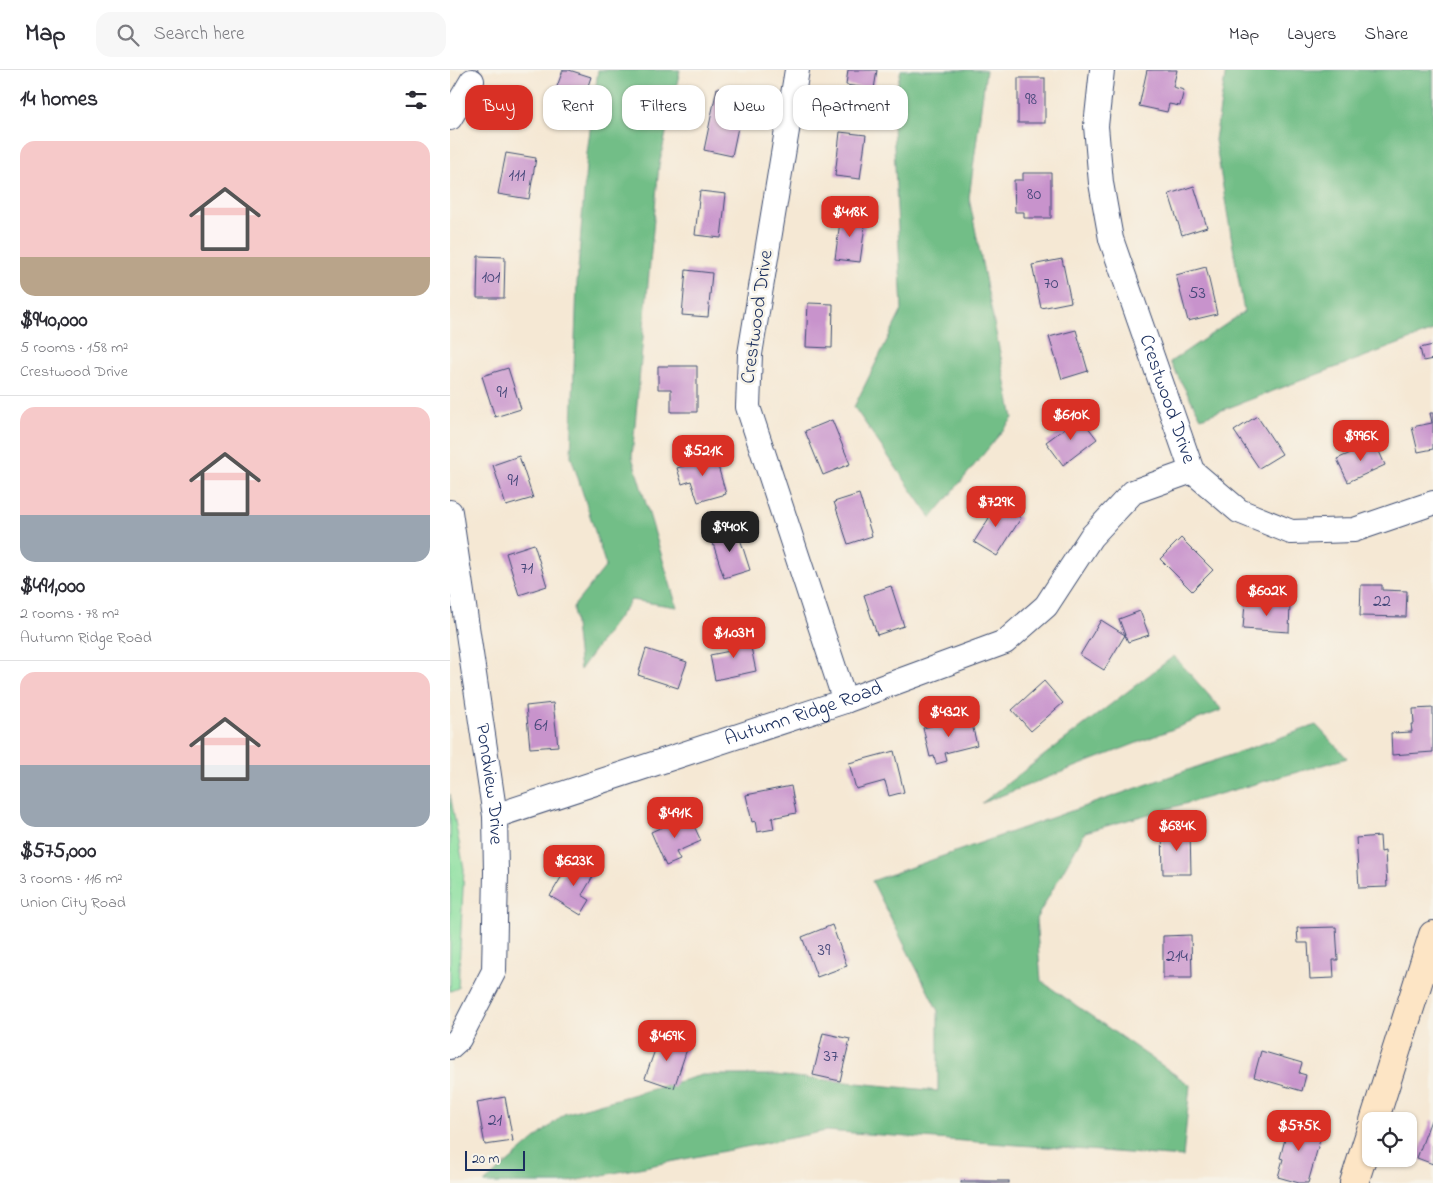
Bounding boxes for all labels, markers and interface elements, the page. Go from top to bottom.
search box [96,12,446,57]
text: Map [25,17,66,52]
icon: search [114,21,142,49]
text: Search here [154,21,245,48]
text: Map [1229,22,1259,48]
text: Layers [1287,22,1337,48]
text: Share [1365,22,1408,48]
text: 14 homes [20,85,98,115]
chip: Buy [465,85,533,130]
chip: Rent [543,85,612,130]
chip: Filters [622,85,705,130]
chip: New [715,85,783,130]
chip: Apartment [793,85,908,130]
icon: filters [402,86,430,114]
house number: 98 [1025,87,1037,113]
house number: 111 [508,163,526,189]
icon: home [180,174,270,264]
house number: 80 [1027,182,1041,208]
pin: $418K [815,196,885,238]
text: $418K [832,200,868,224]
street label: Crestwood Drive [734,248,782,386]
house number: 101 [481,265,501,291]
house number: 70 [1043,271,1059,297]
house number: 53 [1188,281,1206,307]
text: $940,000 [20,306,88,336]
street label: Crestwood Drive [1131,331,1203,468]
text: 5 rooms · 158 m² [20,336,128,360]
text: Crestwood Drive [20,360,128,384]
house number: 91 [496,380,508,406]
pin: $610K [1036,398,1106,441]
text: $610K [1053,403,1089,427]
pin: $996K [1326,420,1396,462]
text: $996K [1344,424,1378,448]
pin: $521K [668,434,738,477]
icon: home [180,439,270,529]
text: $521K [683,439,723,463]
house number: 91 [507,468,519,494]
pin: $729K [961,486,1031,528]
text: $729K [978,490,1014,514]
pin: $940K [695,510,765,553]
text: $940K [712,515,748,539]
house number: 71 [520,556,534,582]
text: $491,000 [20,572,85,602]
pin: $602K [1232,574,1302,617]
text: $602K [1247,579,1287,603]
house number: 22 [1373,589,1391,615]
text: 2 rooms · 78 m² [20,602,119,626]
pin: $1.03M [693,616,775,659]
text: $1.03M [713,621,755,645]
text: Autumn Ridge Road [20,626,152,650]
street label: Autumn Ridge Road [721,674,887,754]
pin: $432K [914,696,984,738]
text: $432K [930,700,968,724]
icon: home [180,704,270,794]
house number: 61 [534,713,548,739]
street label: Pondview Drive [467,721,510,845]
pin: $491K [640,796,710,839]
text: $491K [658,801,692,825]
pin: $684K [1142,810,1212,852]
text: $684K [1158,814,1196,838]
text: $575,000 [20,837,96,867]
pin: $623K [539,844,609,887]
text: $623K [554,849,594,873]
text: 3 rooms · 116 m² [20,867,123,891]
text: Union City Road [20,891,126,915]
house number: 39 [818,938,831,964]
house number: 214 [1166,944,1189,970]
pin: $469K [632,1020,702,1062]
text: $469K [649,1024,685,1048]
house number: 37 [824,1044,839,1070]
house number: 21 [488,1108,503,1134]
pin: $575K [1264,1110,1334,1152]
map controls [1362,1112,1417,1167]
button: locate [1362,1112,1417,1167]
text: $575K [1278,1114,1320,1138]
scale bar [465,1148,525,1171]
text: 20 m [472,1149,499,1170]

